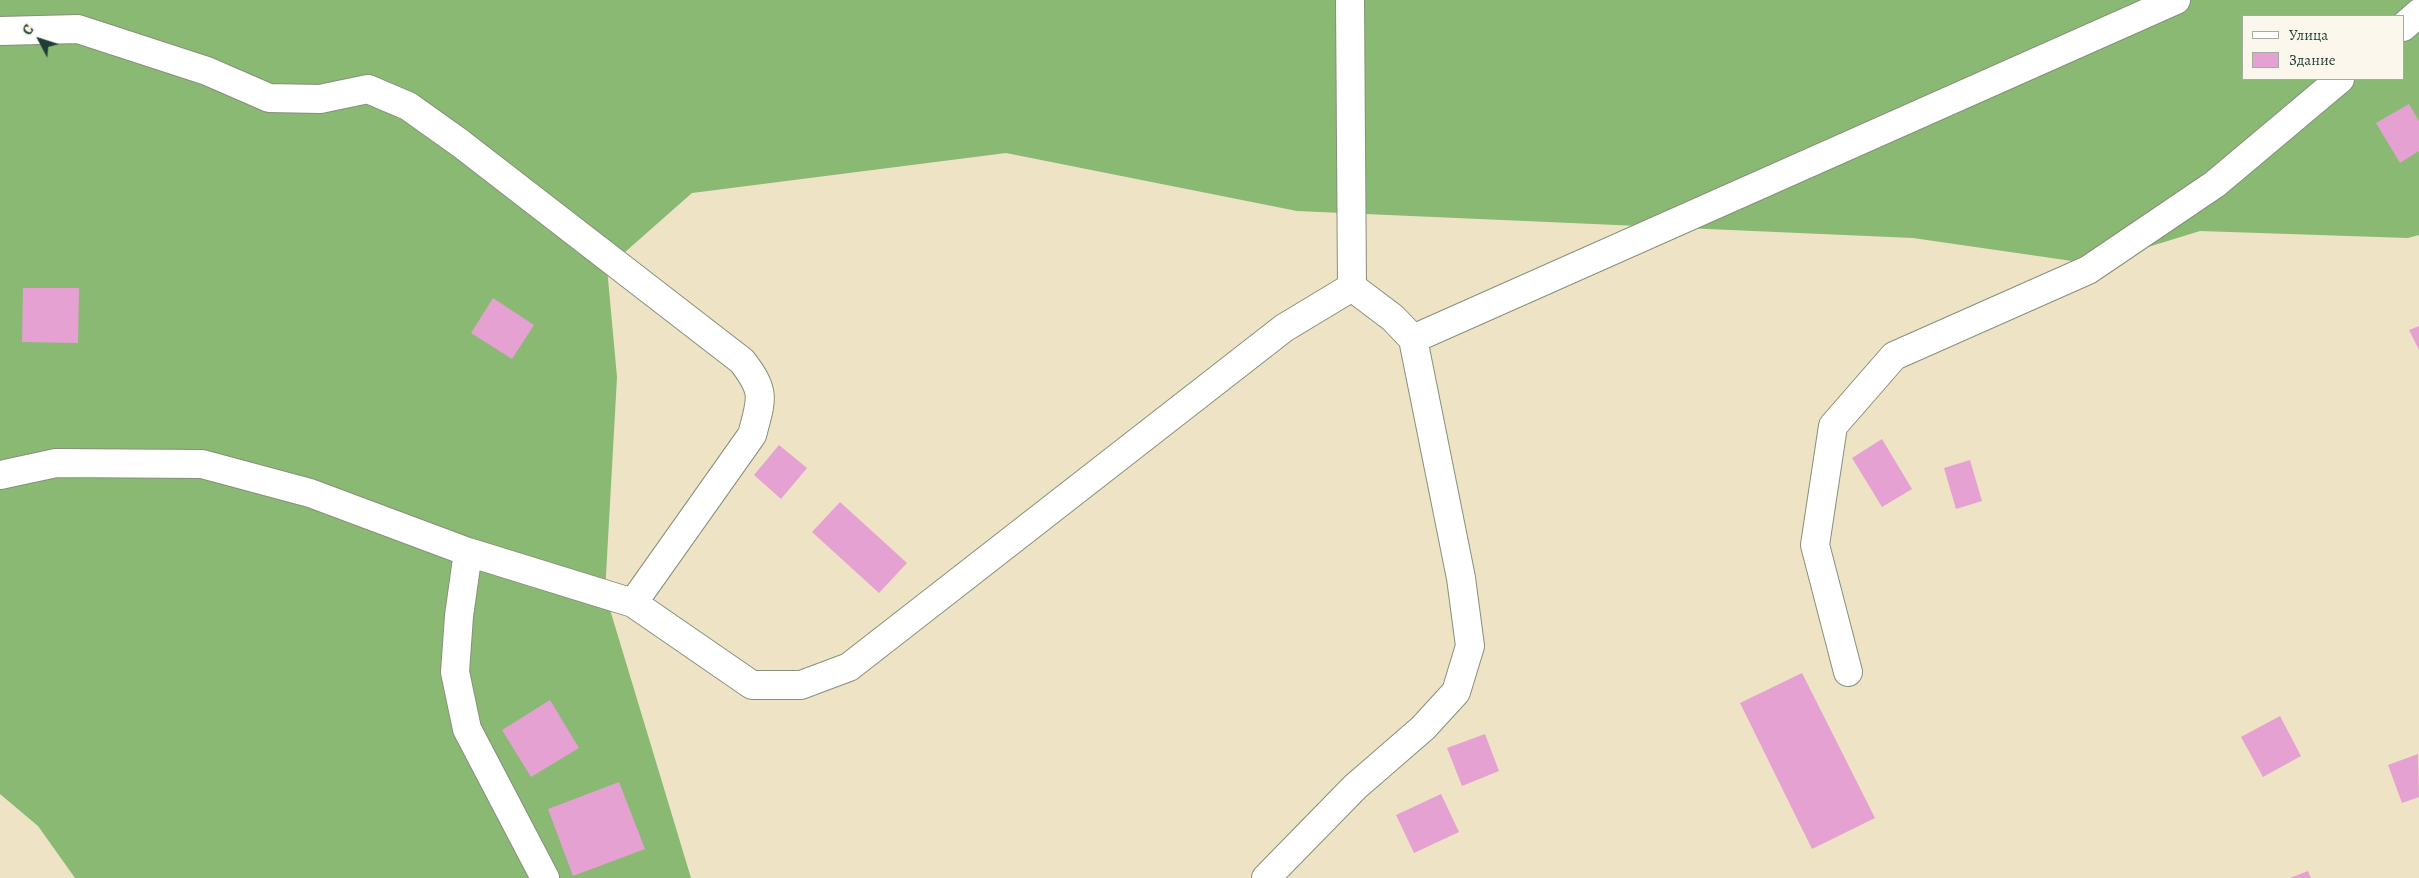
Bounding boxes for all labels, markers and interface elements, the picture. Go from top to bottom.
north arrow [15,15,65,65]
legend [2242,15,2404,80]
text: С [18,21,38,39]
text: Улица [2289,25,2328,45]
text: Здание [2289,50,2336,70]

